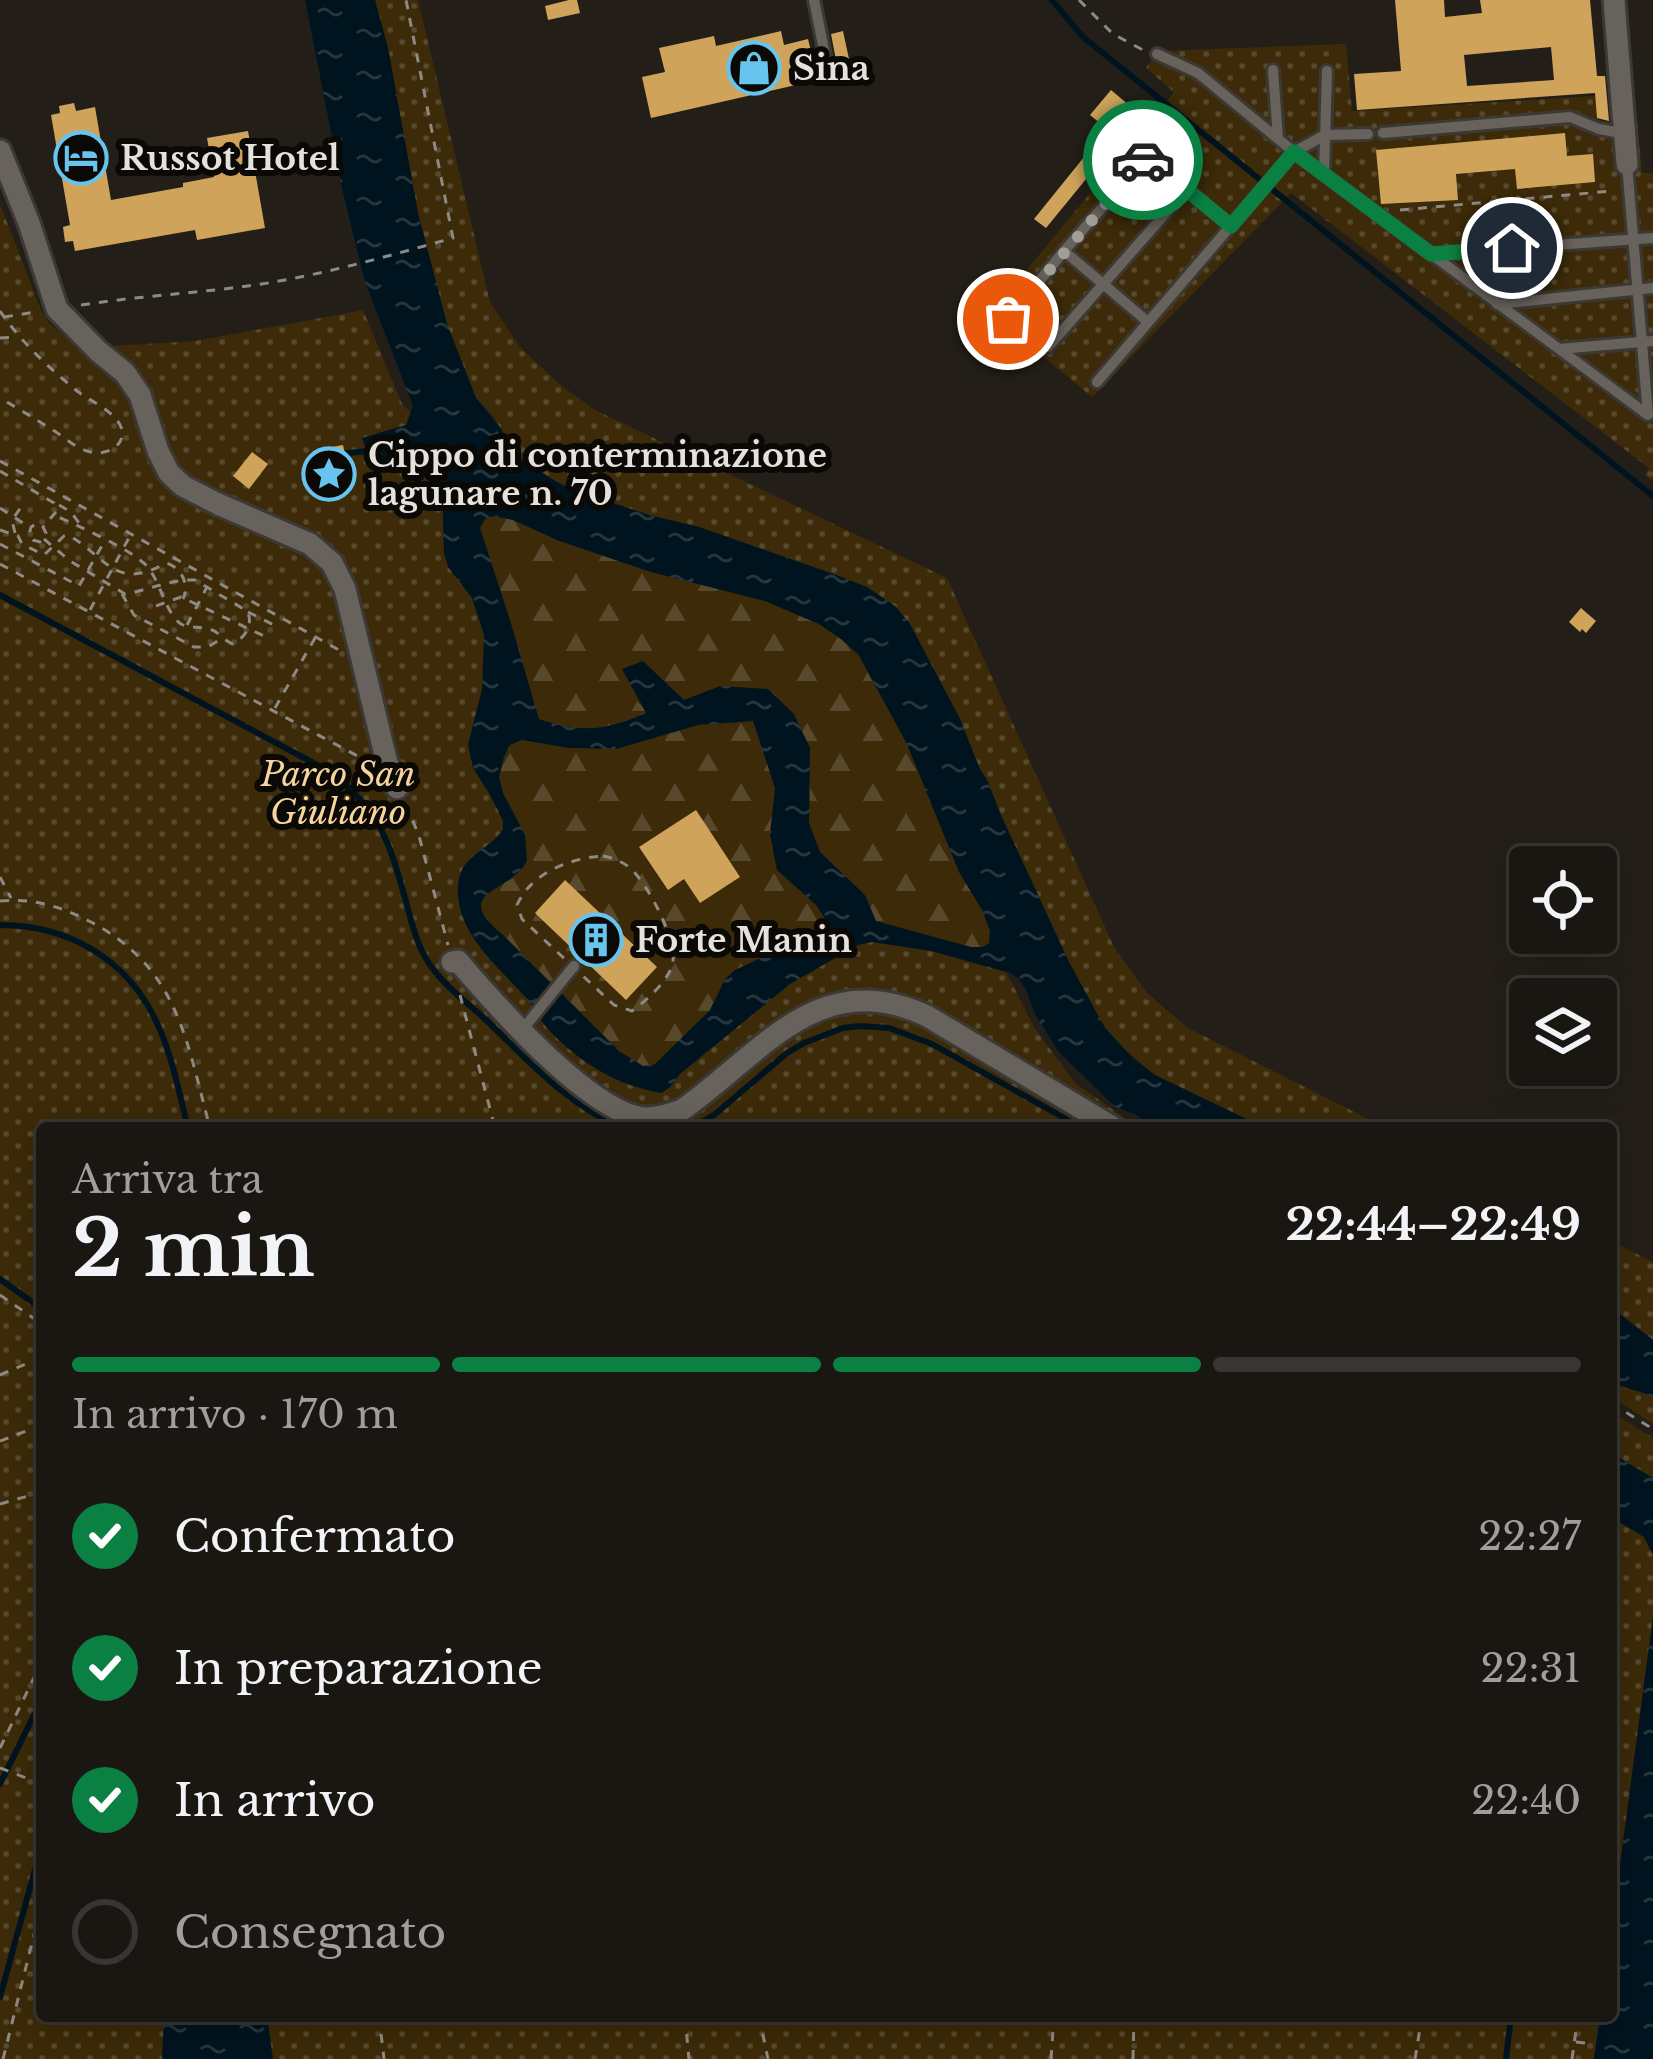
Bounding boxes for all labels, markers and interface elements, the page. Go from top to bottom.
shop icon: Sina [726,40,782,96]
place label: Sina [793,48,870,89]
courier [1083,100,1203,220]
icon: car [1110,127,1176,193]
hotel icon: Russot Hotel [53,130,109,186]
place label: Russot Hotel [120,138,340,179]
pin [1461,197,1563,299]
icon: home [1479,215,1545,281]
pin [957,268,1059,370]
icon: bag [975,286,1041,352]
place label: Cippo di conterminazione lagunare n. 70 [368,435,827,514]
place icon: Cippo di conterminazione lagunare n. 70 [301,446,357,502]
park label: Parco San Giuliano [260,754,415,833]
map controls [1509,846,1617,1086]
button: locate [1509,846,1617,954]
building icon: Forte Manin [568,912,624,968]
place label: Forte Manin [635,920,852,961]
button: layers [1509,978,1617,1086]
text: Arriva tra [72,1155,263,1204]
text: 22:44–22:49 [1285,1196,1581,1252]
text: 2 min [72,1200,315,1297]
text: In arrivo · 170 m [72,1390,398,1439]
icon: check [72,1503,138,1569]
text: Confermato [174,1508,455,1564]
text: 22:27 [1478,1512,1581,1561]
icon: check [72,1635,138,1701]
text: In preparazione [174,1640,542,1696]
text: 22:31 [1480,1644,1581,1693]
icon: check [72,1767,138,1833]
text: In arrivo [174,1772,375,1828]
text: 22:40 [1471,1776,1581,1825]
text: Consegnato [174,1904,446,1960]

